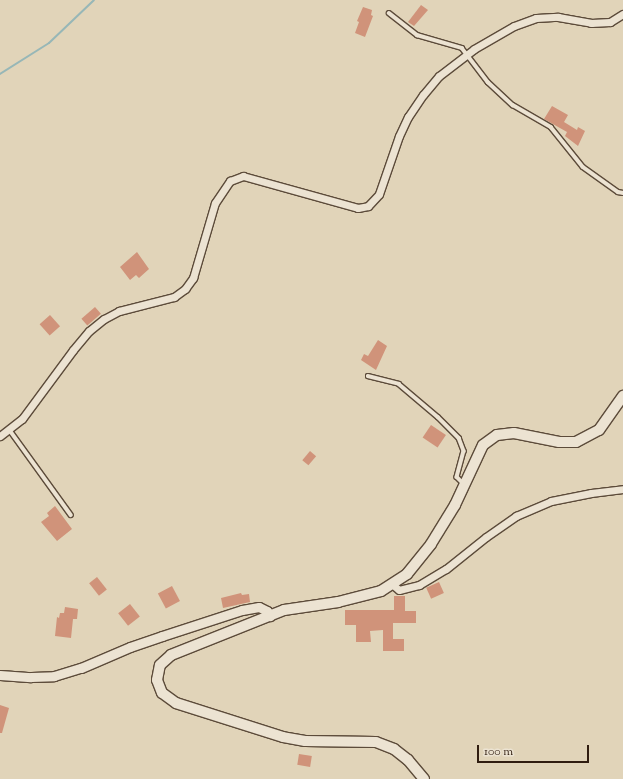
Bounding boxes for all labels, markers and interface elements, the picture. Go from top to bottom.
scale bar [479,737,591,763]
text: 100 m [484,743,513,761]

